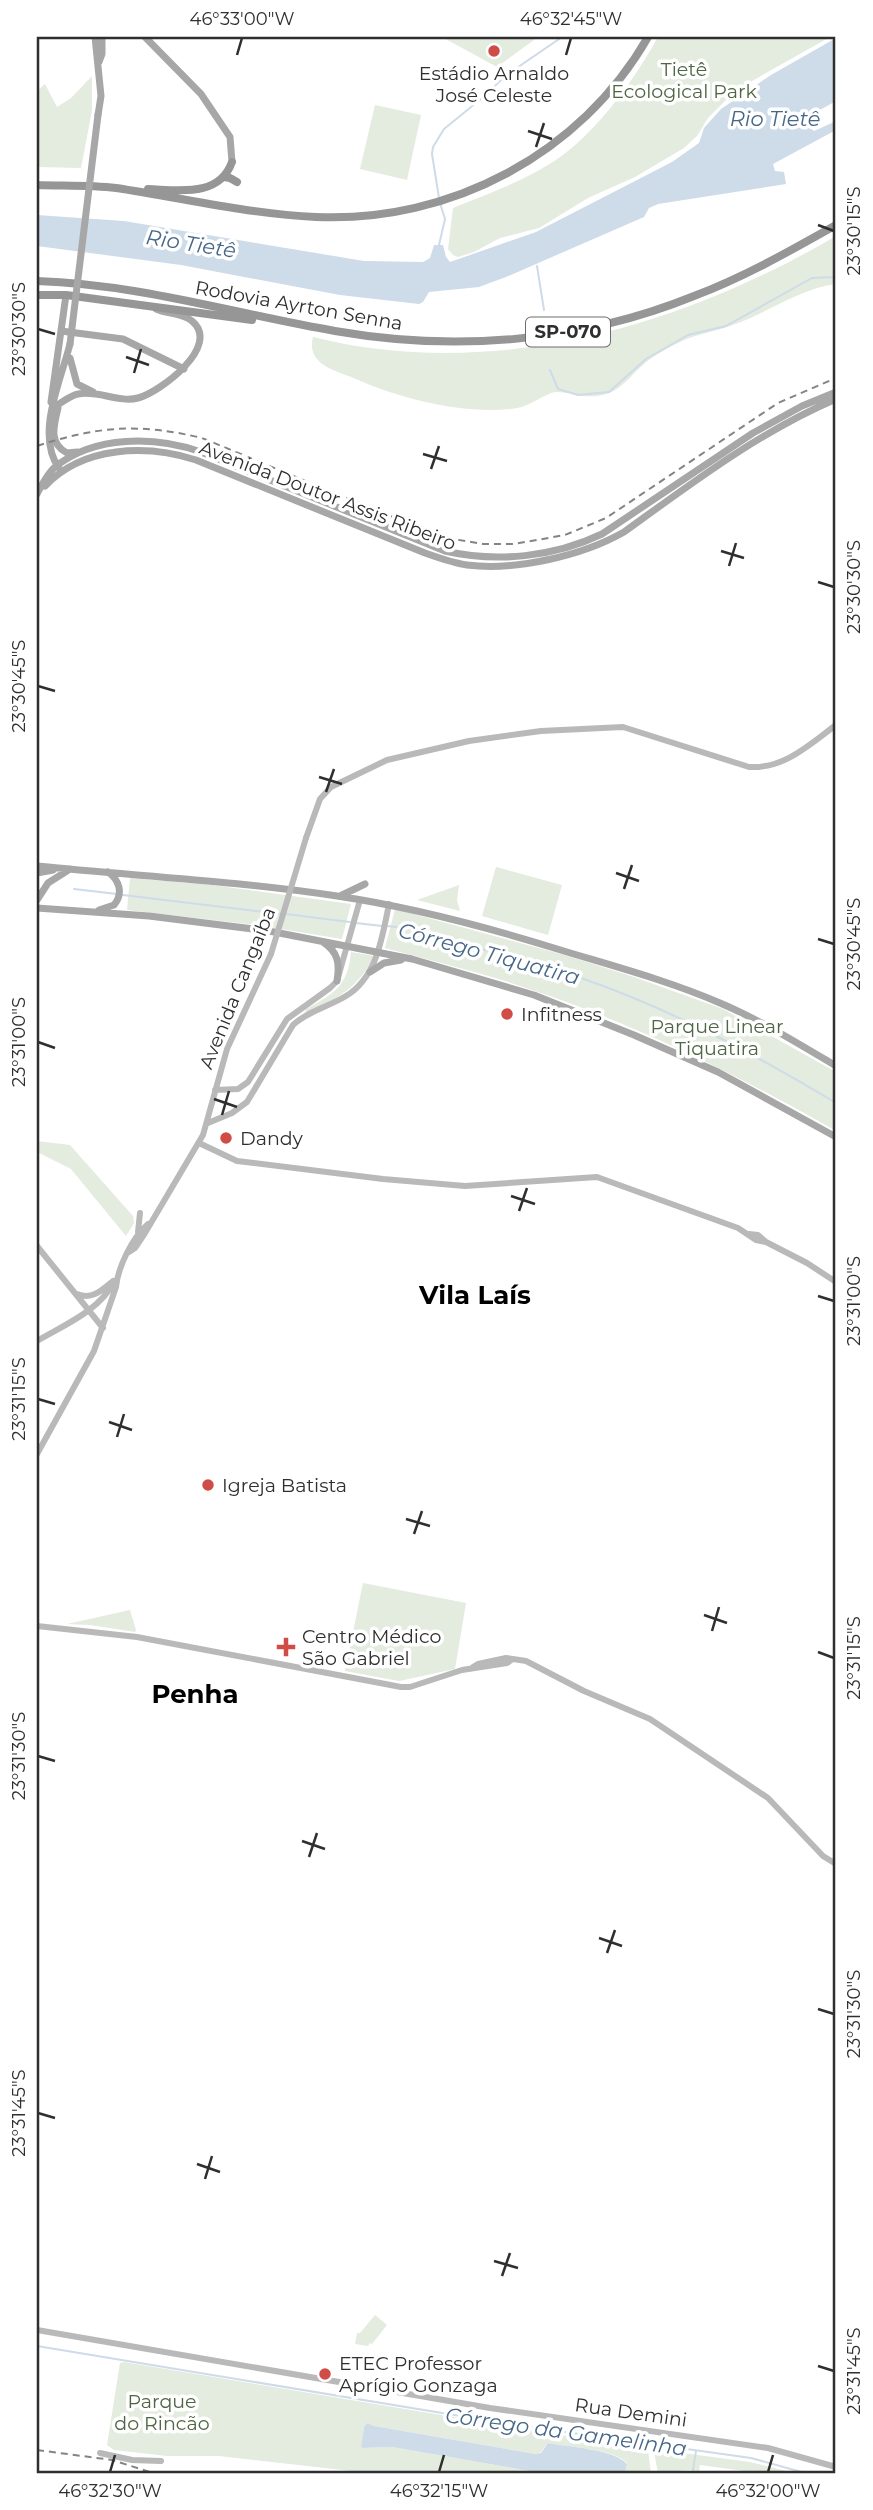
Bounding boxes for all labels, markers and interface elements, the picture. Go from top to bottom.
text: 46°33'00"W [190,8,294,30]
text: 46°32'45"W [520,8,622,30]
marker: Estádio Arnaldo José Celeste [486,43,502,59]
park label: Tietê Ecological Park [611,58,757,103]
place label: Estádio Arnaldo José Celeste [419,62,569,107]
water label: Rio Tietê [730,106,820,131]
text: 23°30'15"S [843,186,865,276]
water label: Rio Tietê [144,224,238,263]
street label: Rodovia Ayrton Senna [193,276,404,335]
text: 23°30'30"S [8,282,30,376]
road number: SP-070 [526,318,610,346]
street label: Avenida Doutor Assis Ribeiro [196,436,459,555]
text: 23°30'30"S [843,540,865,634]
text: 23°30'45"S [8,640,30,732]
text: 23°30'45"S [843,898,865,990]
street label: Avenida Cangaíba [195,904,280,1072]
water label: Córrego Tiquatira [396,917,583,990]
text: 23°31'00"S [8,997,30,1087]
place label: Infitness [521,1003,602,1026]
marker: Infitness [499,1006,515,1022]
park label: Parque Linear Tiquatira [650,1015,784,1060]
place label: Dandy [240,1127,304,1150]
marker: Dandy [218,1130,234,1146]
text: 23°31'00"S [843,1256,865,1346]
district label: Vila Laís [418,1279,531,1311]
text: 23°31'15"S [8,1357,30,1441]
place label: Igreja Batista [222,1474,347,1497]
marker: Igreja Batista [200,1477,216,1493]
text: 23°31'15"S [843,1616,865,1700]
place label: Centro Médico São Gabriel [302,1625,441,1670]
marker: Centro Médico São Gabriel [276,1637,296,1657]
district label: Penha [151,1678,239,1710]
text: 23°31'30"S [8,1712,30,1800]
text: 23°31'30"S [843,1970,865,2058]
text: 23°31'45"S [8,2069,30,2157]
text: 23°31'45"S [843,2327,865,2415]
place label: ETEC Professor Aprígio Gonzaga [339,2352,498,2397]
marker: ETEC Professor Aprígio Gonzaga [317,2366,333,2382]
park label: Parque do Rincão [114,2390,210,2435]
street label: Rua Demini [573,2393,689,2432]
water label: Córrego da Gamelinha [444,2402,688,2461]
text: 46°32'30"W [58,2480,162,2502]
text: 46°32'15"W [390,2480,488,2502]
text: 46°32'00"W [715,2480,821,2502]

